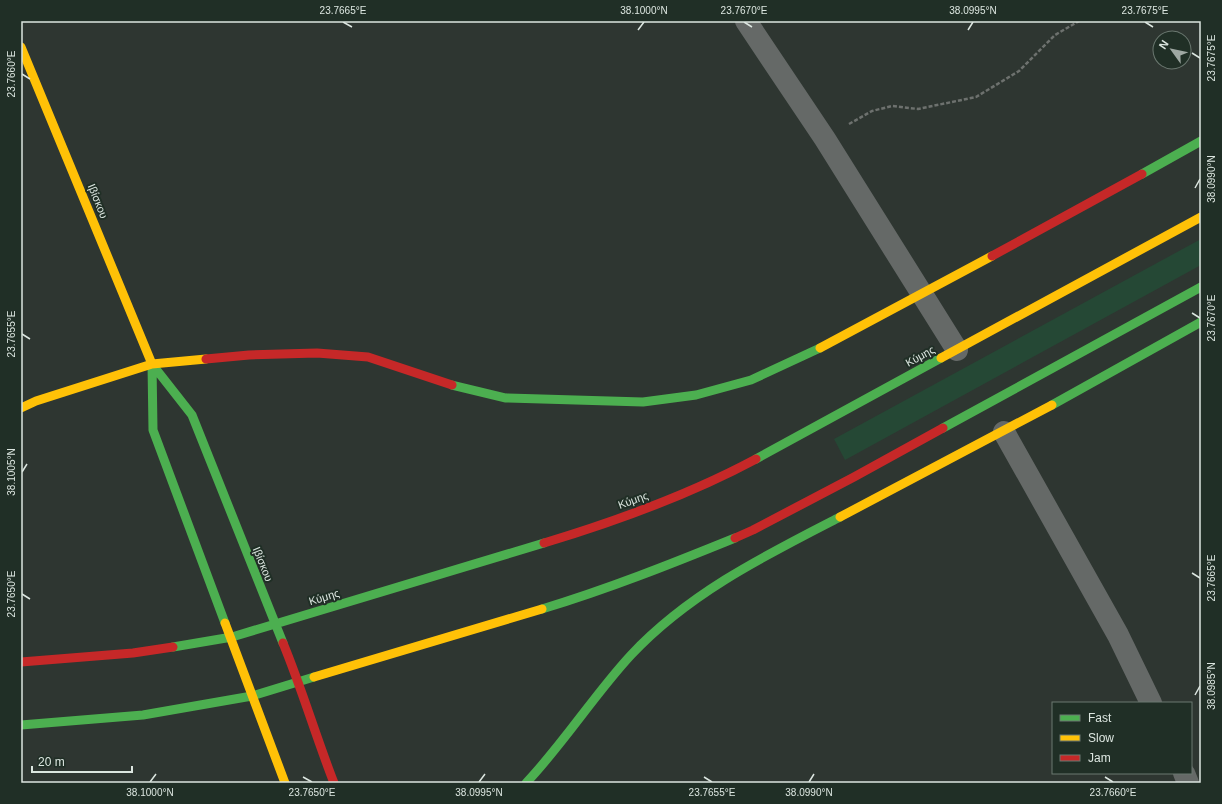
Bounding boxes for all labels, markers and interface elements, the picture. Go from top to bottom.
text: 23.7665°E [320,5,367,16]
text: 38.1000°N [620,5,668,16]
text: 23.7670°E [721,5,768,16]
text: 38.0995°N [949,5,997,16]
text: 23.7675°E [1122,5,1169,16]
north arrow [1152,30,1192,70]
text: 23.7675°E [1206,34,1217,81]
text: N [1156,38,1171,51]
text: 23.7660°E [6,50,17,97]
text: 38.0990°N [1206,155,1217,203]
street label: Ιβίσκου [86,182,110,220]
text: 23.7670°E [1206,294,1217,341]
text: 23.7655°E [6,310,17,357]
street label: Κύμης [903,343,937,369]
text: 38.1005°N [6,448,17,496]
street label: Κύμης [616,489,650,511]
street label: Ιβίσκου [251,545,275,583]
text: 23.7665°E [1206,554,1217,601]
text: 23.7650°E [6,570,17,617]
street label: Κύμης [307,587,341,607]
text: 38.0985°N [1206,662,1217,710]
legend [1052,702,1192,774]
text: Fast [1088,711,1112,725]
text: Slow [1088,731,1114,745]
scale bar [32,748,132,774]
text: Jam [1088,751,1111,765]
text: 20 m [38,755,65,769]
text: 38.1000°N [126,787,174,798]
text: 23.7650°E [289,787,336,798]
text: 38.0995°N [455,787,503,798]
text: 23.7655°E [689,787,736,798]
text: 38.0990°N [785,787,833,798]
text: 23.7660°E [1090,787,1137,798]

